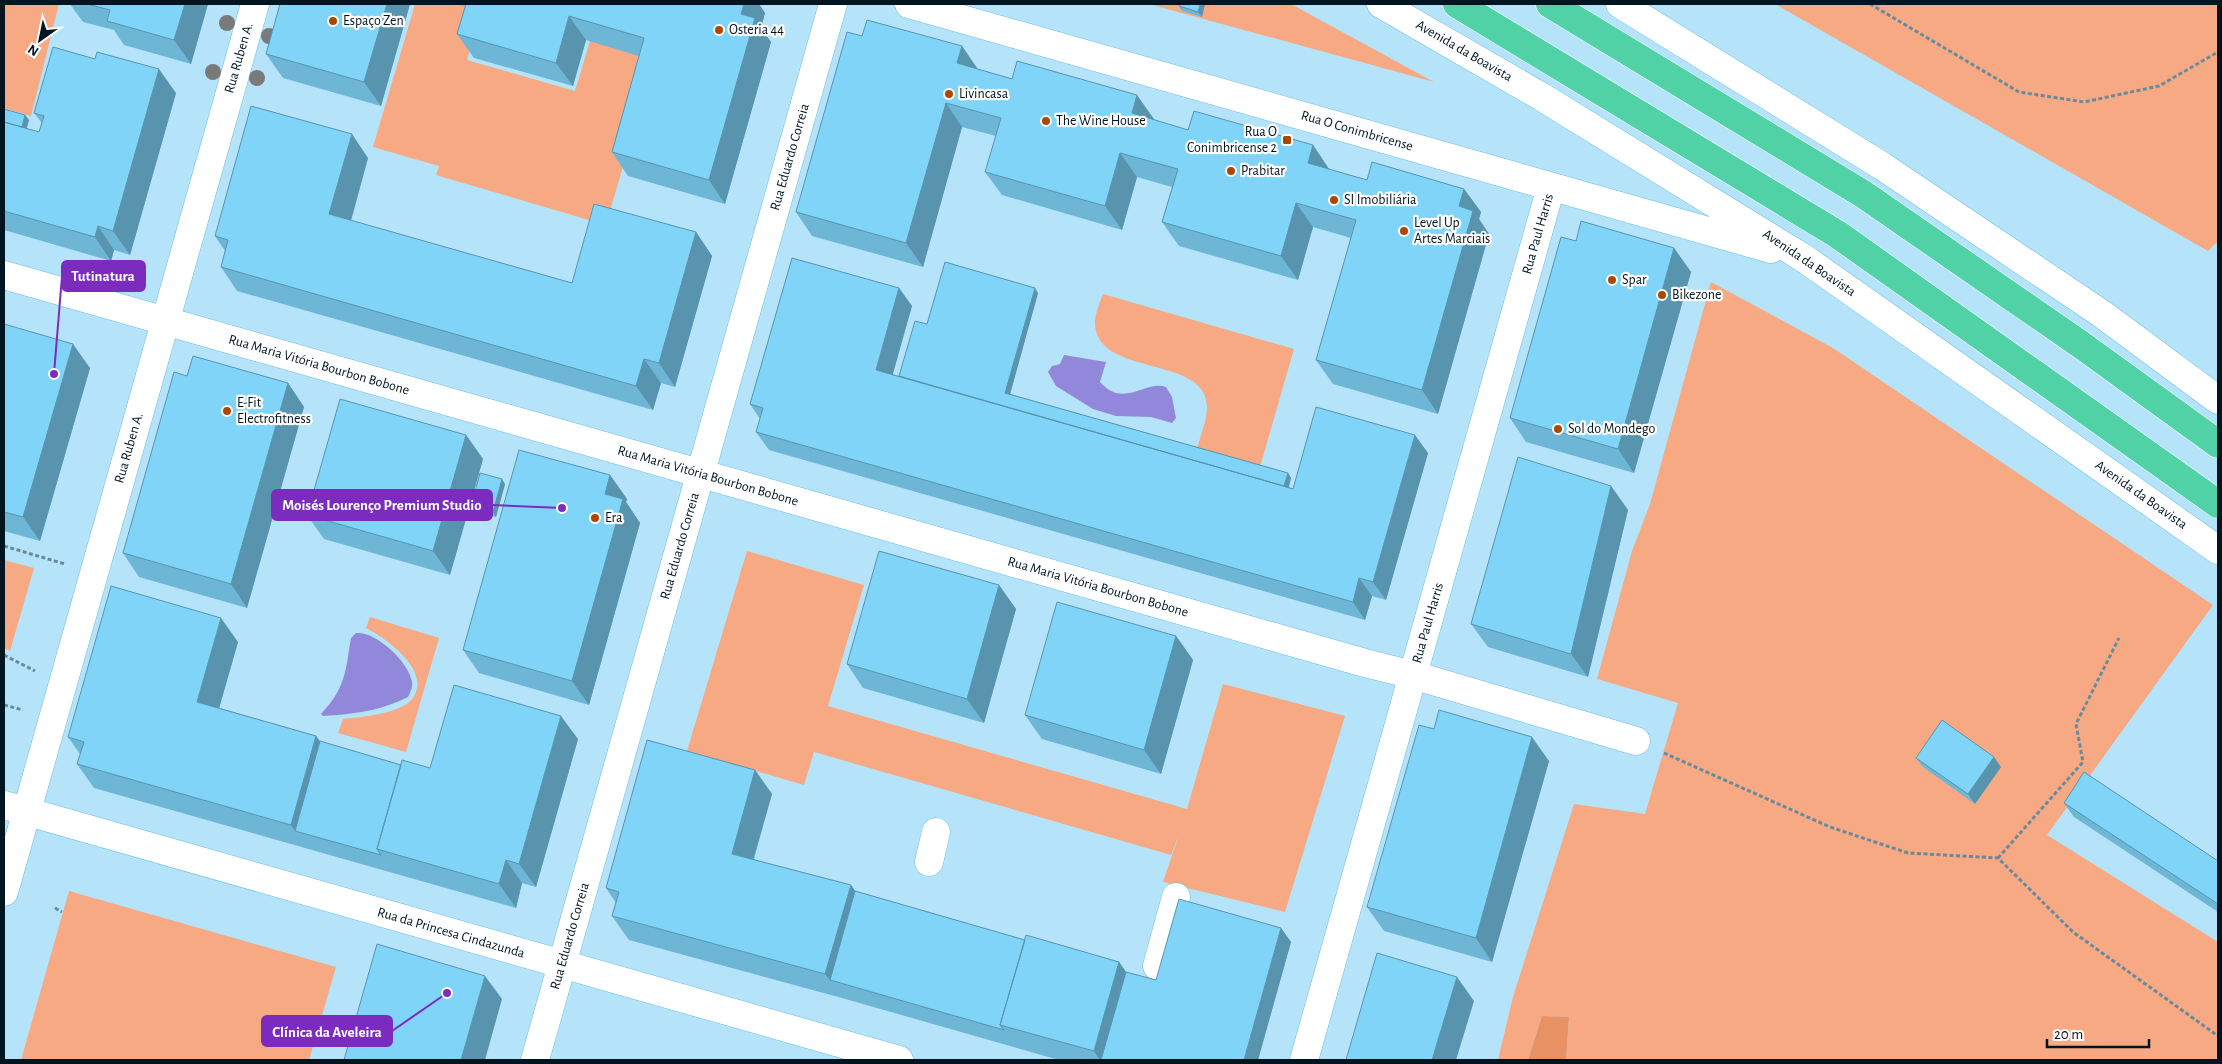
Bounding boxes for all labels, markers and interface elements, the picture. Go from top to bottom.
place label: Espaço Zen [343,14,404,28]
north arrow [15,15,65,65]
marker: Espaço Zen [327,15,339,27]
street label: Avenida da Boavista [1413,18,1515,84]
street label: Rua Ruben A. [222,21,256,95]
place label: Osteria 44 [729,23,784,37]
marker: Osteria 44 [713,24,725,36]
text: N [26,42,41,59]
place label: Livincasa [959,87,1009,101]
marker: Livincasa [943,88,955,100]
street label: Rua Eduardo Correia [768,101,812,212]
street label: Rua O Conimbricense [1299,108,1415,154]
place label: The Wine House [1056,114,1146,128]
marker: The Wine House [1040,115,1052,127]
place label: Rua O Conimbricense 2 [1187,125,1277,155]
marker: Rua O Conimbricense 2 [1281,134,1293,146]
place label: Prabitar [1241,164,1285,178]
marker: Prabitar [1225,165,1237,177]
street label: Rua Paul Harris [1520,192,1556,276]
place label: SI Imobiliária [1344,193,1417,207]
marker: SI Imobiliária [1328,194,1340,206]
place label: Level Up Artes Marciais [1414,216,1490,246]
marker: Level Up Artes Marciais [1398,225,1410,237]
street label: Avenida da Boavista [1760,227,1858,299]
callout: Tutinatura [62,261,145,291]
text: Tutinatura [71,269,135,284]
place label: Spar [1622,273,1647,287]
marker: Spar [1606,274,1618,286]
place label: Bikezone [1672,288,1722,302]
marker: Bikezone [1656,289,1668,301]
street label: Rua Maria Vitória Bourbon Bobone [227,332,411,398]
place label: E-Fit Electrofitness [237,396,311,426]
marker: E-Fit Electrofitness [221,405,233,417]
street label: Rua Ruben A. [112,411,146,485]
place label: Sol do Mondego [1568,422,1656,436]
marker: Sol do Mondego [1552,423,1564,435]
street label: Rua Maria Vitória Bourbon Bobone [616,443,800,509]
street label: Avenida da Boavista [2092,458,2190,532]
callout: Moisés Lourenço Premium Studio [272,490,492,520]
street label: Rua Eduardo Correia [658,490,702,601]
text: Moisés Lourenço Premium Studio [282,498,482,513]
place label: Era [605,511,623,525]
marker: Era [589,512,601,524]
street label: Rua Maria Vitória Bourbon Bobone [1006,554,1190,620]
street label: Rua Paul Harris [1410,581,1446,665]
street label: Rua Eduardo Correia [548,880,592,991]
street label: Rua da Princesa Cindazunda [376,905,527,961]
callout: Clínica da Aveleira [262,1016,392,1046]
scale bar [2047,1016,2150,1048]
text: Clínica da Aveleira [272,1025,382,1040]
text: 20 m [2054,1027,2083,1042]

